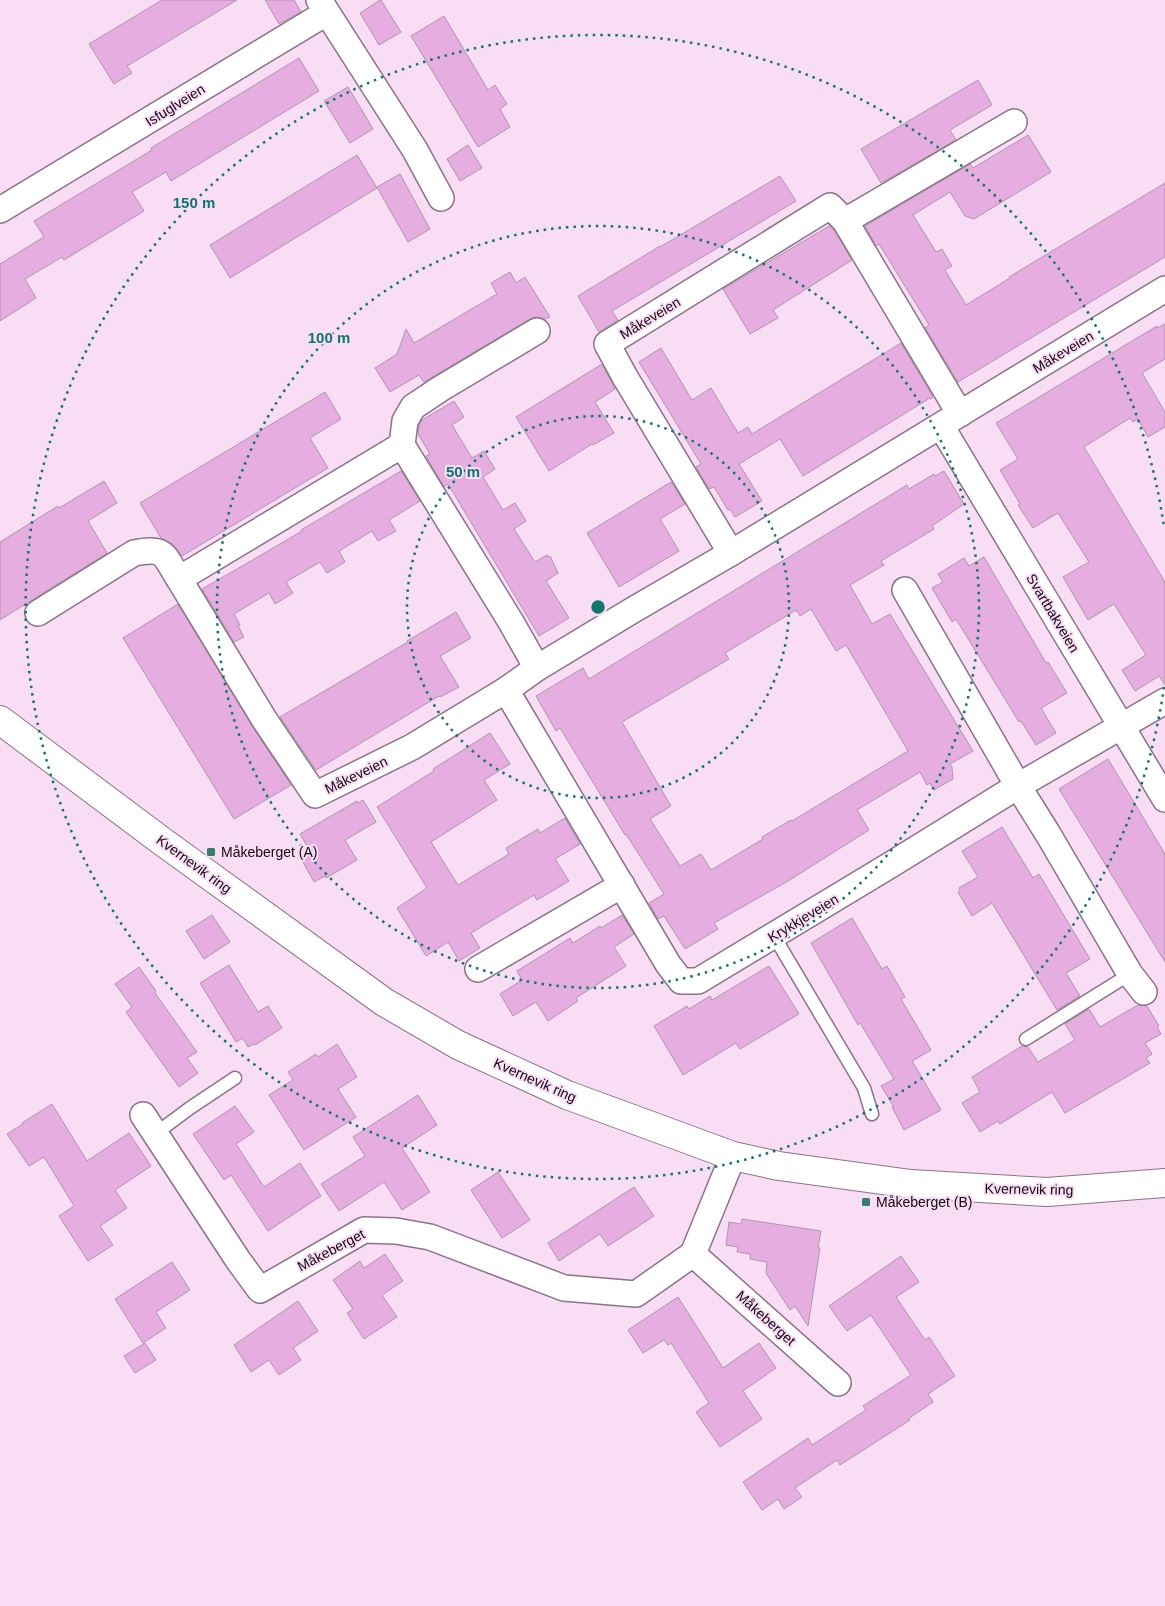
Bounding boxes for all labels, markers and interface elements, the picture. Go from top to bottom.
street label: Isfuglveien [142,80,208,130]
text: 150 m [173,194,215,211]
street label: Måkeveien [617,294,683,342]
street label: Måkeveien [1030,328,1096,376]
text: 100 m [308,329,350,346]
text: 50 m [446,463,480,480]
street label: Svartbakveien [1023,571,1083,655]
centre of rings [589,598,607,616]
street label: Måkeveien [322,753,390,797]
street label: Kvernevik ring [153,831,235,897]
place label: Måkeberget (A) [221,844,317,860]
marker: Måkeberget (A) [205,846,217,858]
street label: Krykkjeveien [765,891,841,945]
street label: Kvernevik ring [491,1055,579,1105]
street label: Kvernevik ring [985,1180,1073,1198]
place label: Måkeberget (B) [876,1194,972,1210]
marker: Måkeberget (B) [860,1196,872,1208]
street label: Måkeberget [295,1226,367,1274]
street label: Måkeberget [733,1287,799,1349]

